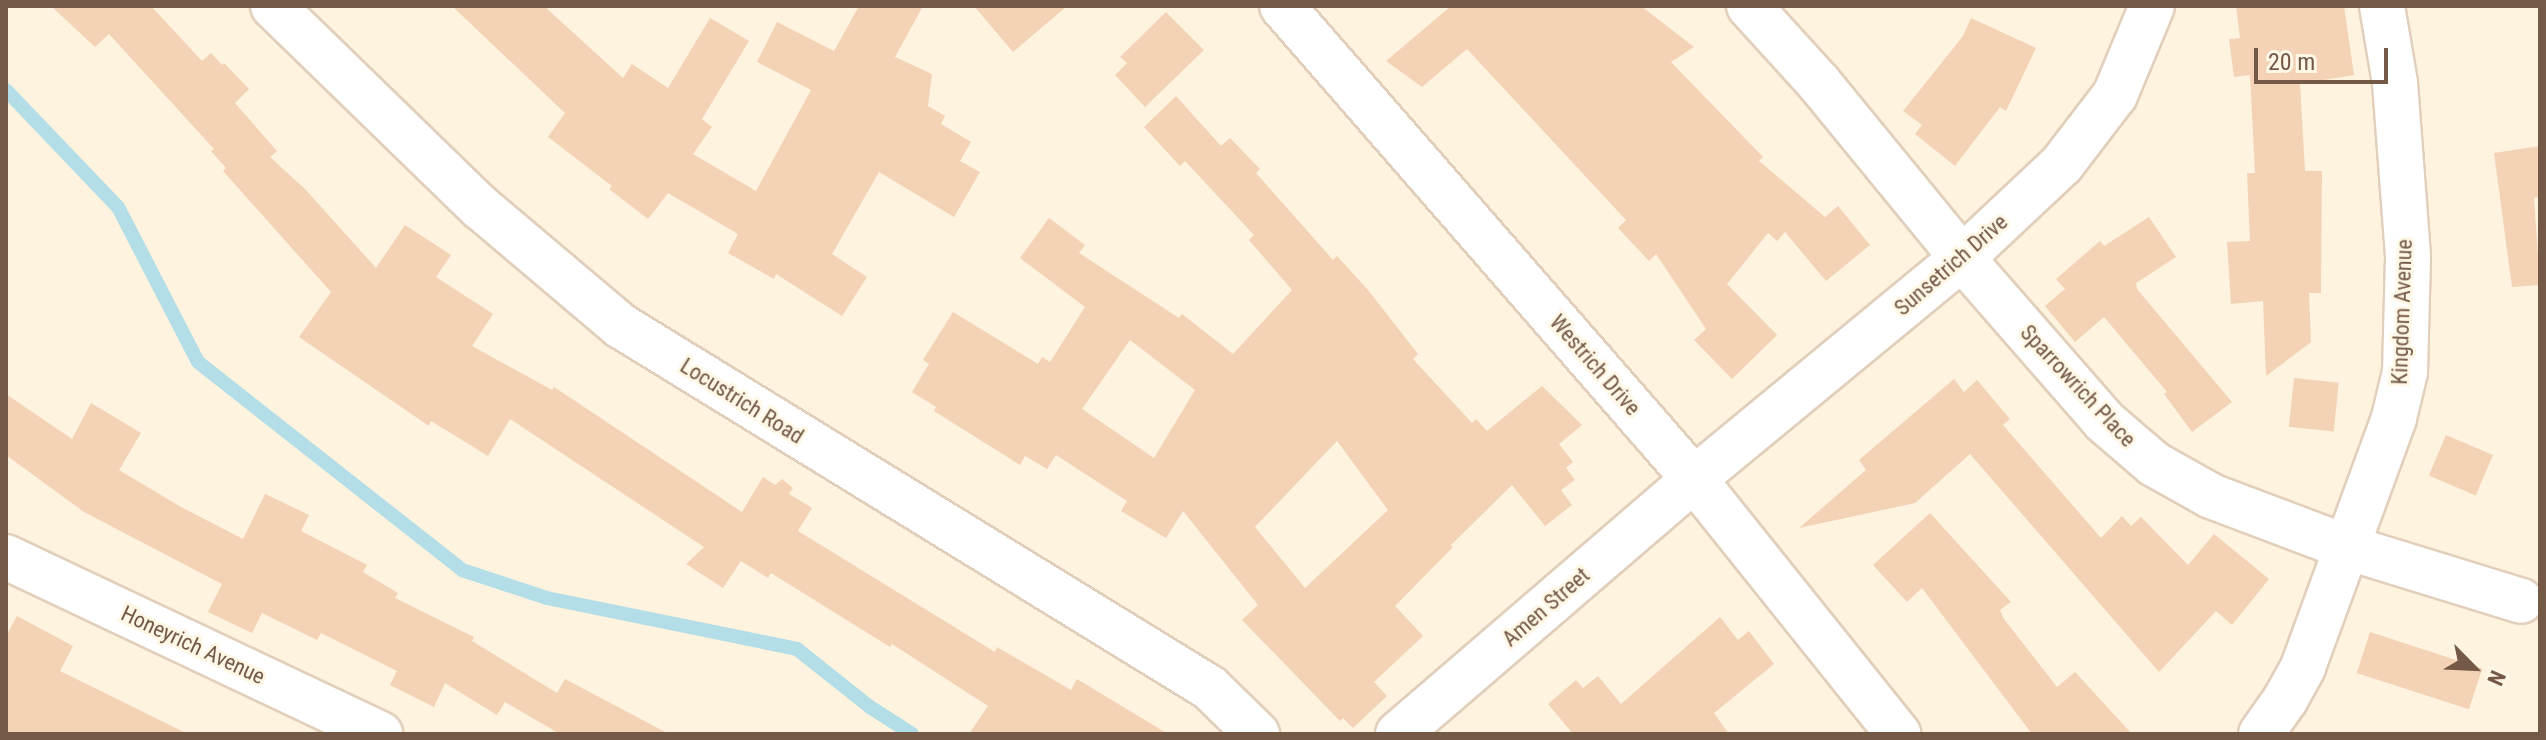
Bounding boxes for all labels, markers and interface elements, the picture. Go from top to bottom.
scale bar [2258,32,2392,82]
text: 20 m [2268,48,2315,76]
street label: Sunsetrich Drive [1889,209,2013,321]
street label: Kingdom Avenue [2386,239,2418,385]
street label: Westrich Drive [1544,309,1646,421]
street label: Sparrowrich Place [2015,320,2141,452]
street label: Locustrich Road [675,353,809,449]
street label: Amen Street [1497,562,1595,652]
street label: Honeyrich Avenue [117,600,269,690]
north arrow [2434,628,2514,708]
text: N [2482,667,2511,689]

